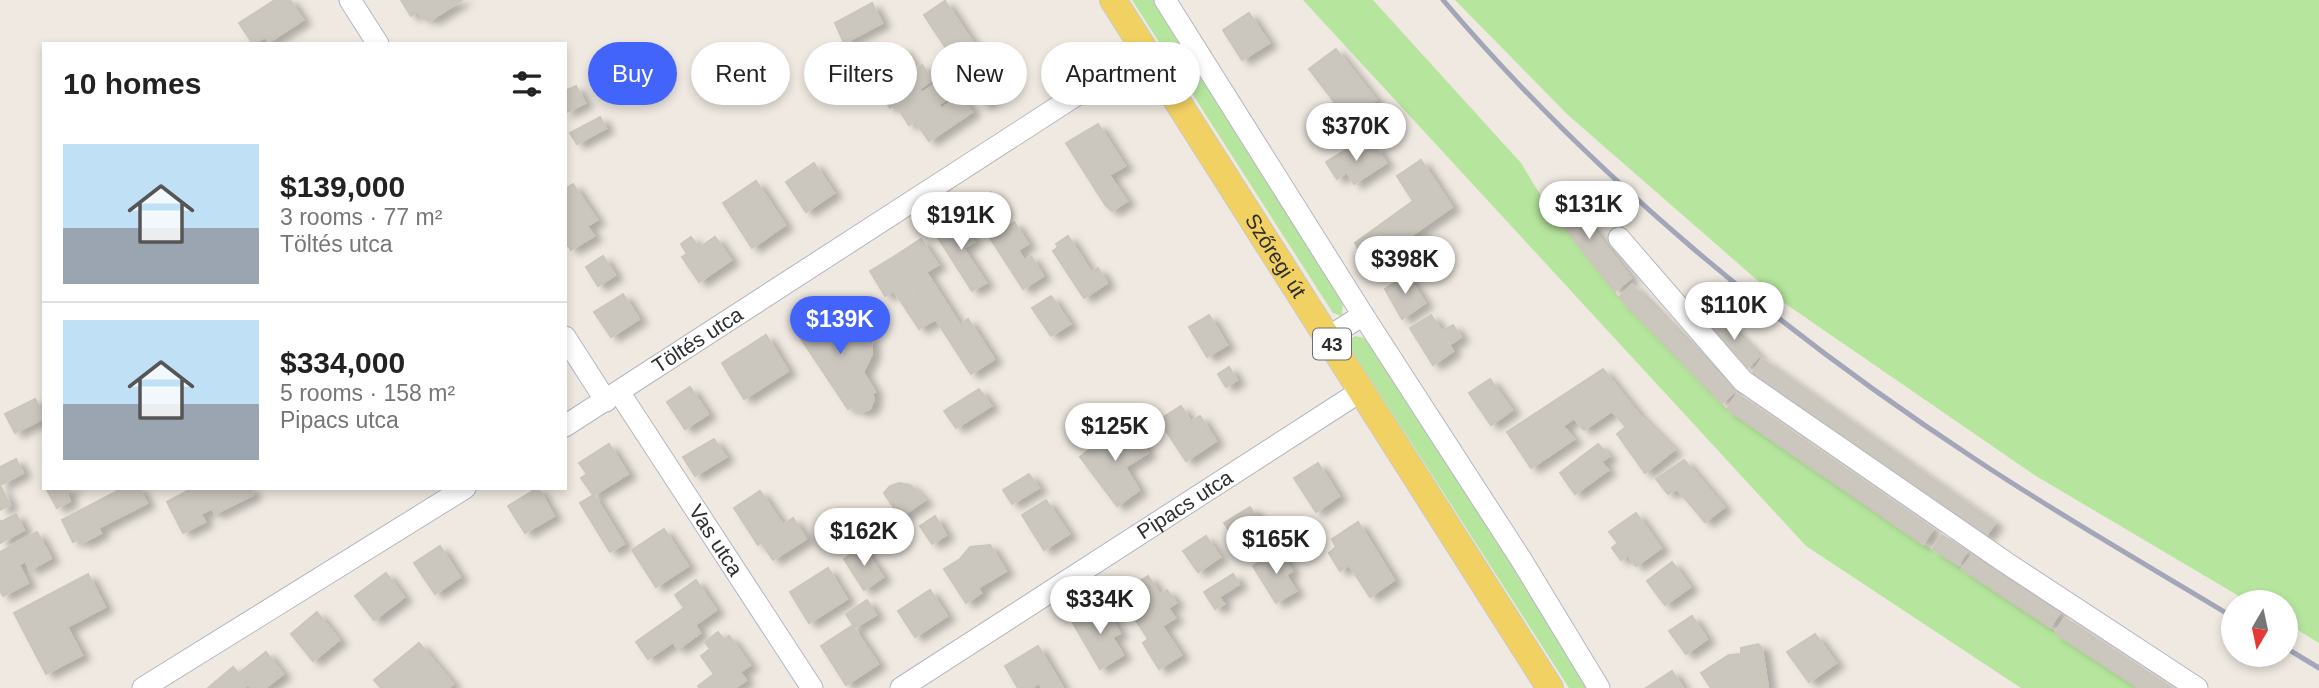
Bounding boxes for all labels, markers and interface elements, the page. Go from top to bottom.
chip: Buy [588,42,677,105]
chip: Rent [691,42,790,105]
chip: Filters [804,42,917,105]
chip: New [931,42,1027,105]
chip: Apartment [1041,42,1200,105]
icon: filters [508,65,546,103]
text: 10 homes [63,67,201,100]
pin: $370K [1307,104,1405,163]
text: $370K [1322,113,1390,139]
text: $139,000 [280,170,405,203]
icon: home [119,172,203,256]
pin: $131K [1540,182,1638,241]
text: $131K [1555,191,1623,217]
pin: $191K [912,192,1010,252]
text: $191K [927,202,995,228]
text: 3 rooms · 77 m² [280,204,442,230]
street label: Szőregi út [1241,209,1311,302]
text: Töltés utca [280,231,393,257]
pin: $398K [1356,236,1454,296]
text: $398K [1371,246,1439,272]
pin: $110K [1685,282,1783,342]
text: $110K [1701,292,1767,318]
pin: $139K [791,296,889,356]
street label: Töltés utca [648,302,747,377]
text: $139K [806,306,874,332]
road number: 43 [1313,328,1351,360]
text: $334,000 [280,346,405,379]
icon: home [119,348,203,432]
text: 5 rooms · 158 m² [280,380,455,406]
pin: $125K [1066,404,1164,463]
text: Pipacs utca [280,407,399,433]
text: $125K [1081,413,1149,439]
street label: Pipacs utca [1133,465,1237,543]
street label: Vas utca [685,500,748,580]
pin: $162K [815,508,913,568]
pin: $165K [1227,516,1325,576]
text: $162K [830,518,898,544]
text: $165K [1242,526,1310,552]
pin: $334K [1051,576,1149,636]
text: $334K [1066,586,1134,612]
north arrow [2221,590,2298,667]
map controls [2221,590,2298,667]

